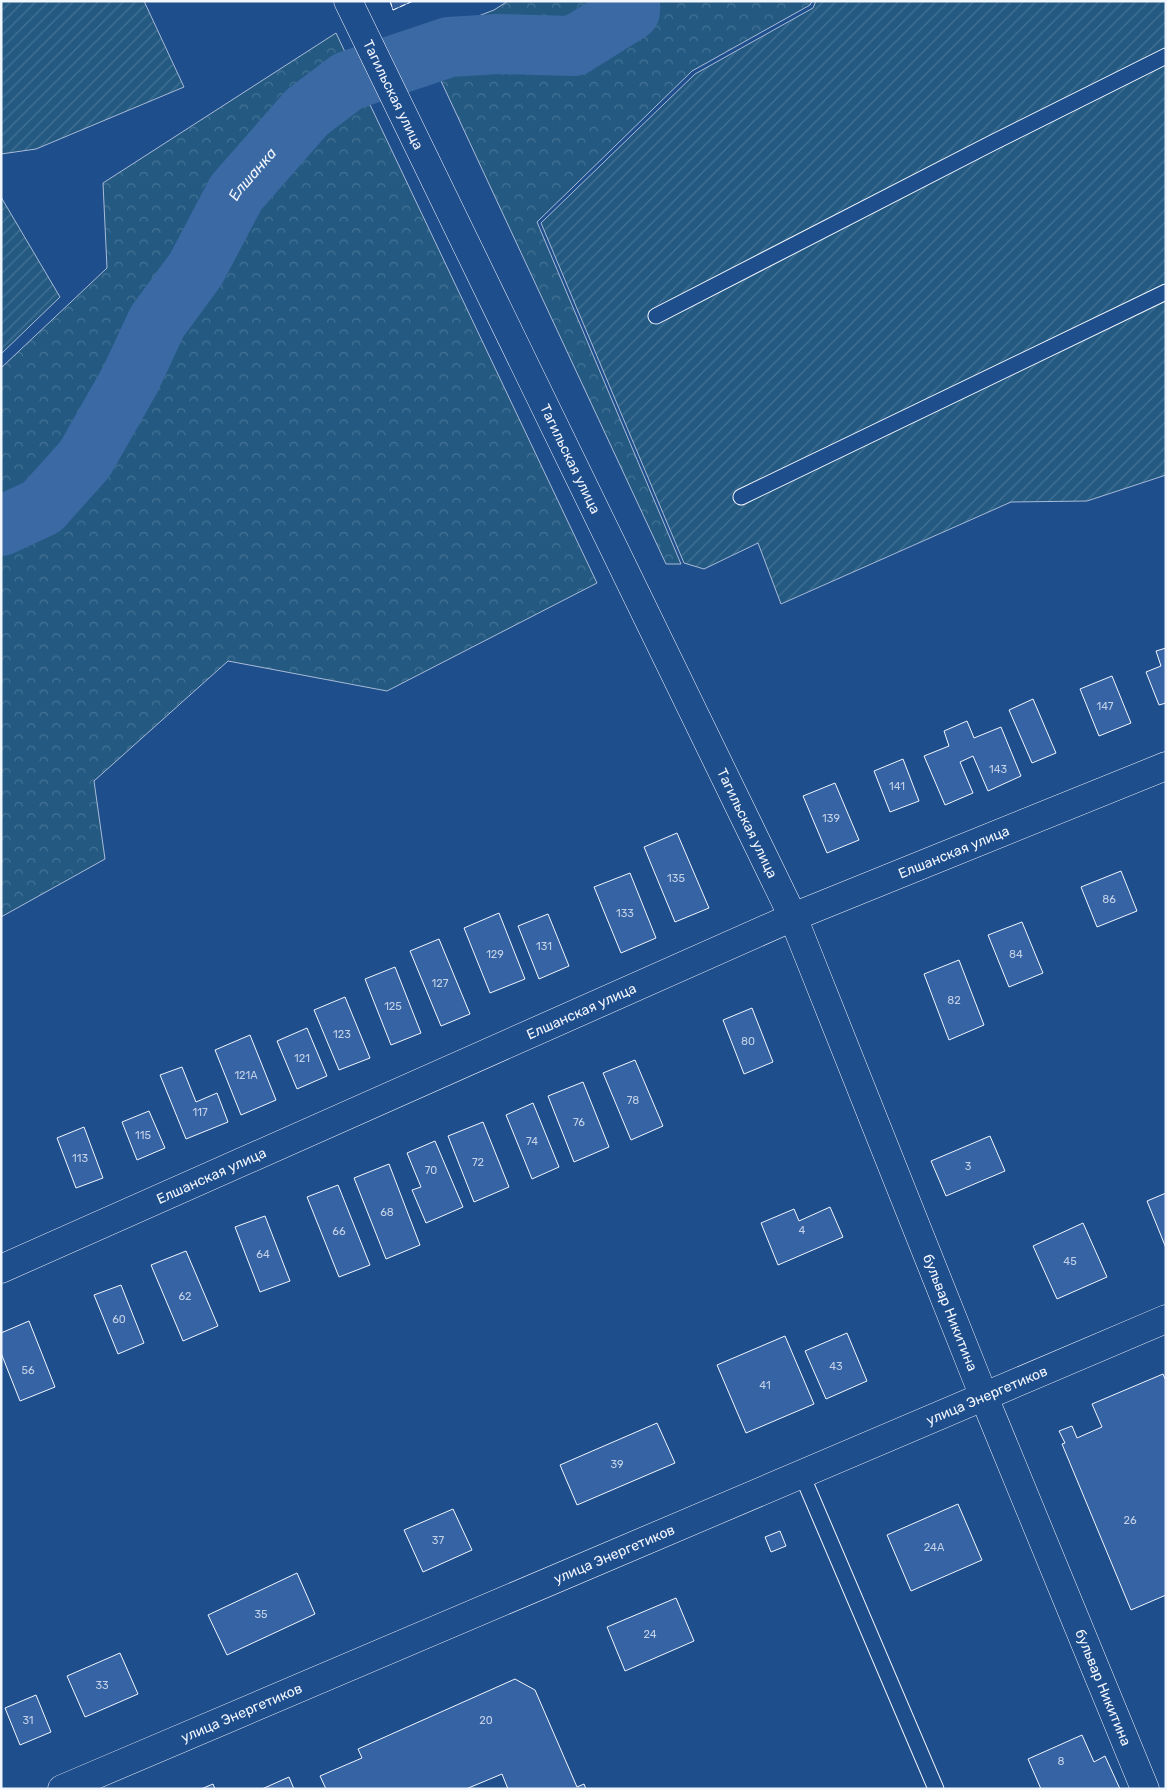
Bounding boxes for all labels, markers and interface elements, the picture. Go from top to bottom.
street label: Тагильская улица [360,37,427,152]
water label: Елшанка [225,144,280,204]
street label: Тагильская улица [537,401,604,516]
house number: 147 [1097,700,1114,713]
house number: 143 [989,763,1007,776]
street label: Тагильская улица [714,765,781,881]
house number: 141 [889,780,905,793]
house number: 139 [822,812,840,825]
street label: Елшанская улица [896,822,1012,882]
house number: 135 [667,872,685,885]
house number: 86 [1102,893,1116,906]
house number: 133 [616,907,634,920]
house number: 131 [536,940,552,953]
house number: 129 [486,948,504,961]
house number: 84 [1009,948,1023,961]
house number: 127 [432,977,449,990]
street label: Елшанская улица [524,979,639,1043]
house number: 82 [947,994,961,1007]
house number: 125 [384,1000,402,1013]
house number: 123 [333,1028,351,1041]
house number: 80 [741,1035,755,1048]
house number: 121 [294,1052,310,1065]
house number: 121А [234,1069,258,1082]
house number: 78 [627,1094,639,1107]
house number: 117 [192,1106,208,1119]
house number: 76 [573,1116,585,1129]
house number: 115 [135,1129,151,1142]
house number: 74 [526,1135,538,1148]
street label: Елшанская улица [154,1144,269,1207]
house number: 113 [72,1152,88,1165]
house number: 72 [472,1156,484,1169]
house number: 3 [965,1160,972,1173]
house number: 70 [425,1164,437,1177]
house number: 68 [380,1206,394,1219]
house number: 4 [799,1224,806,1237]
house number: 66 [332,1225,346,1238]
house number: 64 [256,1248,270,1261]
street label: бульвар Никитина [919,1252,981,1373]
house number: 45 [1063,1255,1077,1268]
house number: 62 [178,1290,192,1303]
house number: 60 [112,1313,126,1326]
house number: 43 [829,1360,843,1373]
street label: улица Энергетиков [924,1362,1050,1429]
house number: 56 [21,1364,35,1377]
house number: 41 [759,1379,771,1392]
house number: 39 [610,1458,624,1471]
house number: 26 [1123,1514,1137,1527]
street label: улица Энергетиков [551,1521,677,1587]
house number: 37 [432,1534,444,1547]
house number: 24А [924,1541,945,1554]
house number: 35 [254,1608,268,1621]
street label: бульвар Никитина [1072,1627,1135,1748]
house number: 24 [643,1628,657,1641]
house number: 33 [95,1679,109,1692]
street label: улица Энергетиков [178,1679,305,1746]
house number: 31 [22,1714,34,1727]
house number: 20 [479,1714,493,1727]
house number: 8 [1058,1755,1065,1768]

